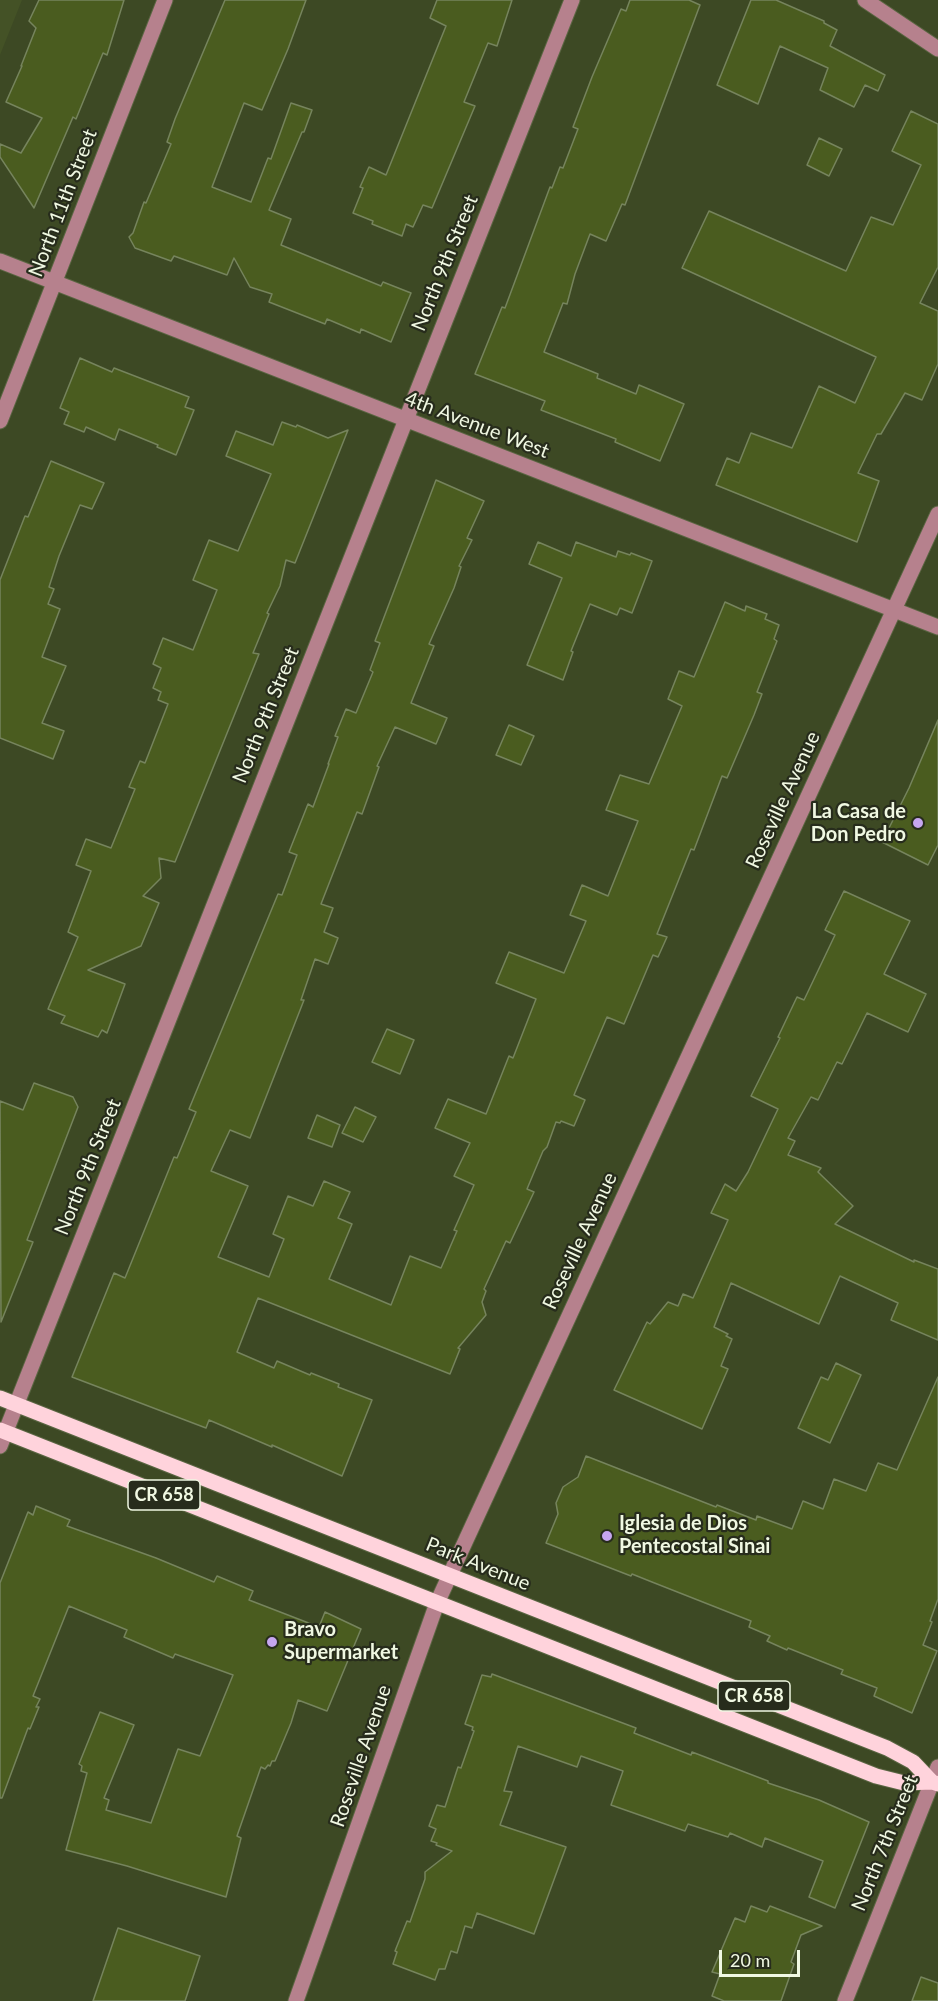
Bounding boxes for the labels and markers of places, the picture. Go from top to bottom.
place label: La Casa de Don Pedro [811,800,906,847]
marker: La Casa de Don Pedro [911,816,925,830]
place label: Iglesia de Dios Pentecostal Sinai [619,1512,770,1559]
marker: Iglesia de Dios Pentecostal Sinai [600,1529,614,1543]
place label: Bravo Supermarket [284,1618,398,1665]
marker: Bravo Supermarket [265,1635,279,1649]

